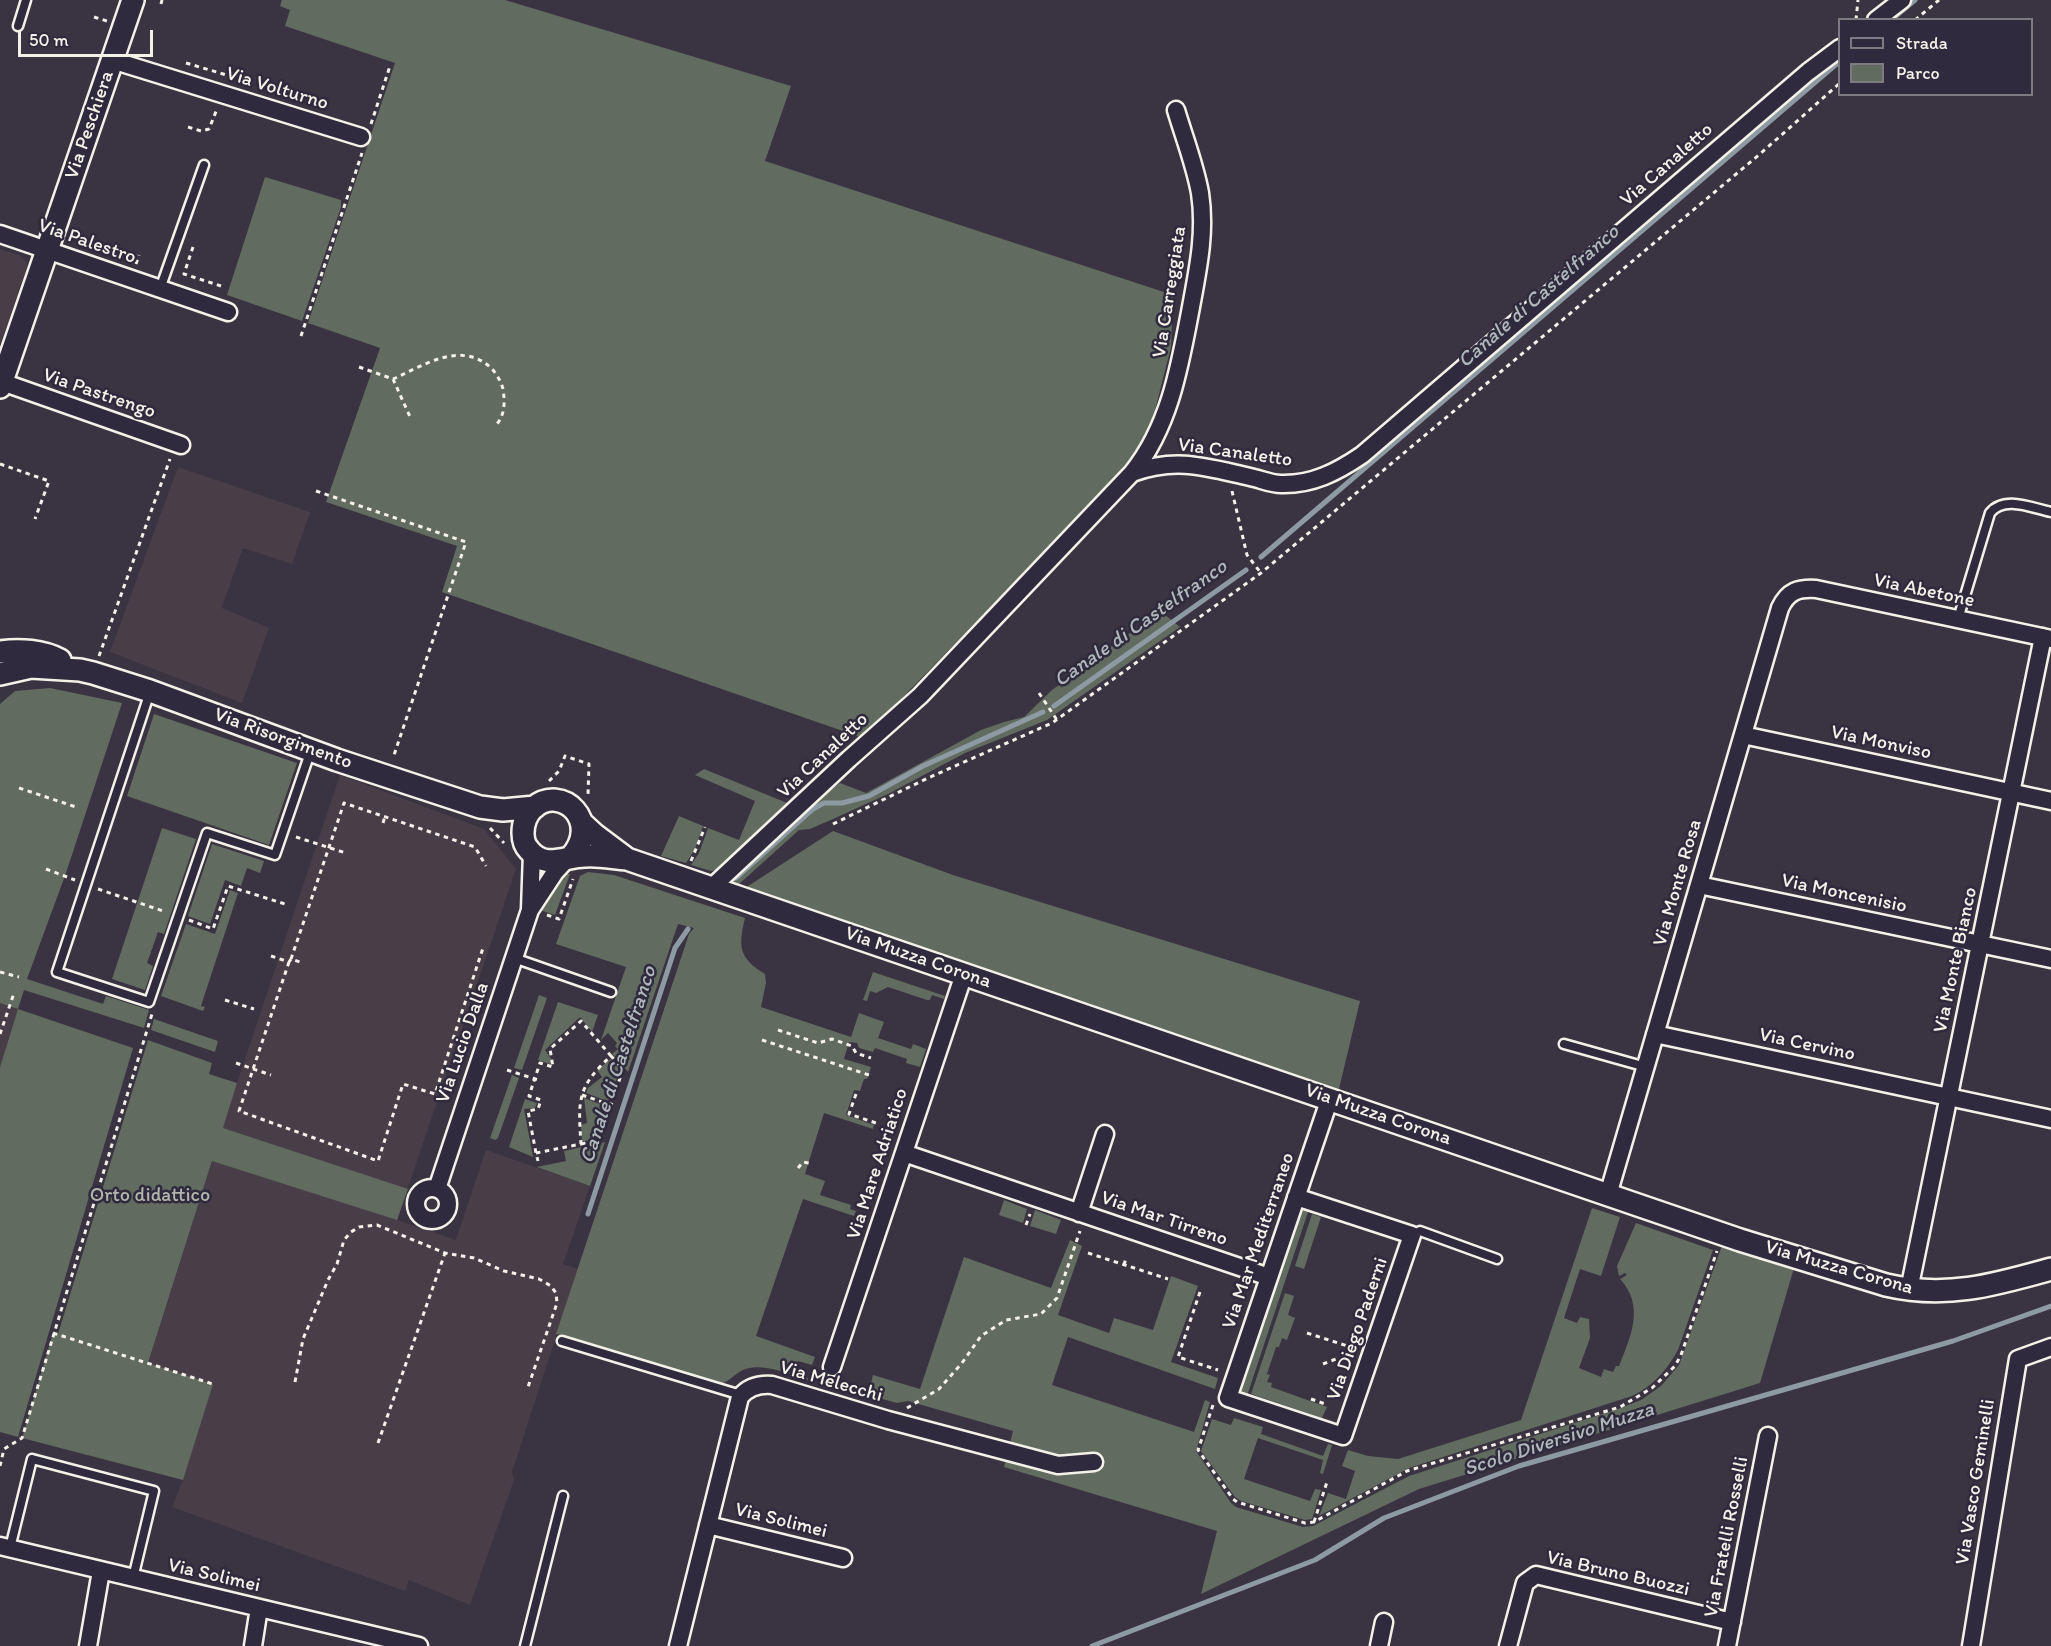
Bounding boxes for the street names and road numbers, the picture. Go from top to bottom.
street label: Via Volturno [223,62,331,116]
street label: Via Peschiera [60,68,120,182]
street label: Via Canaletto [1616,118,1718,212]
street label: Via Palestro [35,214,139,270]
street label: Via Carreggiata [1148,225,1192,359]
street label: Via Pastrengo [39,363,159,425]
street label: Via Canaletto [1176,433,1294,473]
street label: Via Abetone [1871,569,1977,613]
street label: Via Risorgimento [211,703,355,775]
street label: Via Canaletto [773,708,873,804]
street label: Via Monviso [1829,721,1933,765]
street label: Via Monte Rosa [1648,817,1708,949]
street label: Via Moncenisio [1779,869,1909,919]
street label: Via Monte Bianco [1929,885,1983,1035]
street label: Via Muzza Corona [842,922,994,994]
street label: Via Lucio Dalla [431,979,495,1107]
street label: Via Cervino [1757,1023,1857,1067]
street label: Via Muzza Corona [1302,1079,1454,1151]
street label: Via Mare Adriatico [842,1085,914,1243]
street label: Via Mar Mediterraneo [1218,1150,1300,1332]
street label: Via Mar Tirreno [1097,1186,1231,1252]
street label: Via Muzza Corona [1762,1235,1916,1301]
street label: Via Diego Paderni [1322,1254,1394,1404]
street label: Via Melecchi [777,1356,885,1408]
street label: Via Vasco Geminelli [1951,1398,2001,1566]
street label: Via Fratelli Rosselli [1700,1454,1754,1620]
street label: Via Solimei [732,1498,830,1544]
street label: Via Bruno Buozzi [1544,1546,1692,1602]
street label: Via Solimei [165,1554,263,1598]

